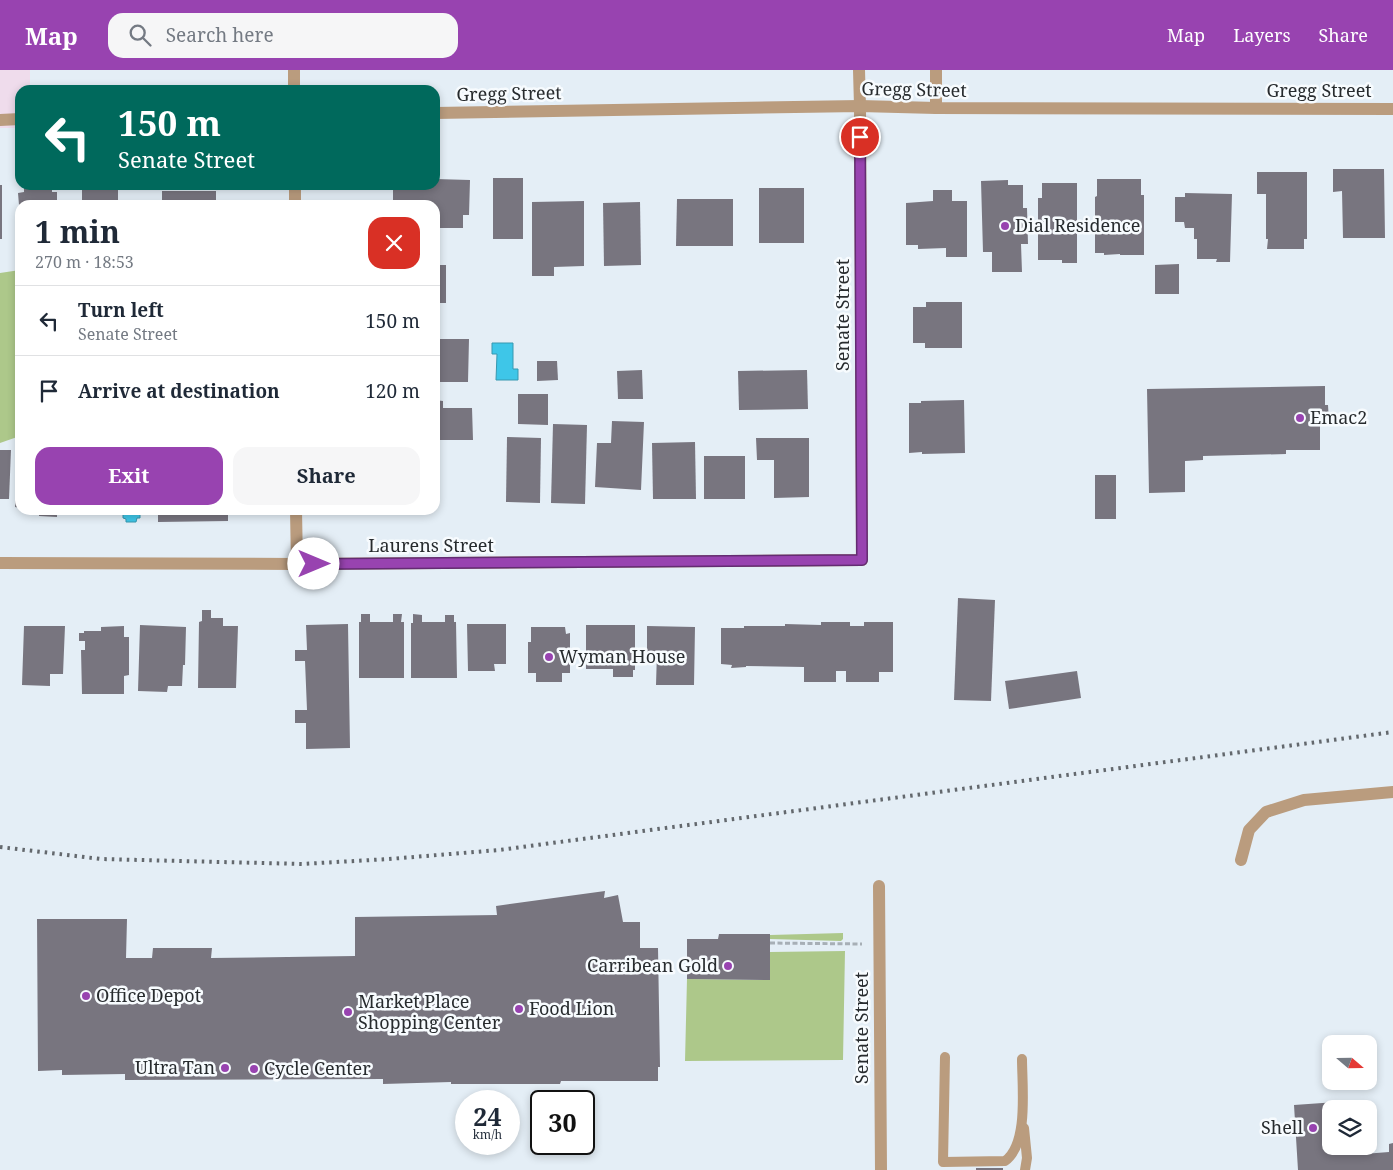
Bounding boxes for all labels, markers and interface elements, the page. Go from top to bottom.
search box [108,13,458,58]
text: Map [25,19,78,52]
icon: search [126,21,154,49]
text: Search here [166,22,274,48]
text: Map [1167,23,1205,47]
text: Layers [1233,23,1291,47]
text: Share [1319,23,1368,47]
street label: Gregg Street [861,76,967,102]
street label: Gregg Street [1266,78,1372,102]
street label: Gregg Street [456,80,562,106]
text: 150 m [118,99,221,146]
icon: left [35,105,100,170]
pin [839,116,881,158]
icon: arrive [846,123,874,151]
text: Senate Street [118,144,255,174]
text: 1 min [35,211,120,252]
place label: Dial Residence [1015,213,1140,237]
button: close [368,217,420,269]
marker: Dial Residence [999,220,1011,232]
text: 270 m · 18:53 [35,251,134,273]
street label: Senate Street [830,259,854,371]
text: Turn left [78,297,164,323]
icon: left [35,307,63,335]
text: 150 m [365,308,420,334]
text: Senate Street [78,323,178,345]
icon: arrive [35,377,63,405]
text: Arrive at destination [78,378,280,404]
text: 120 m [365,378,420,404]
place label: Emac2 [1310,405,1367,429]
marker: Emac2 [1294,412,1306,424]
button: Exit [35,447,223,505]
button: Share [233,447,420,505]
street label: Laurens Street [368,533,494,557]
position arrow [287,537,339,589]
place label: Wyman House [559,644,685,668]
marker: Wyman House [543,651,555,663]
place label: Carribean Gold [587,953,718,977]
marker: Carribean Gold [722,960,734,972]
street label: Senate Street [849,972,873,1084]
place label: Office Depot [96,983,201,1007]
place label: Market Place Shopping Center [358,989,501,1034]
marker: Office Depot [80,990,92,1002]
place label: Food Lion [529,996,615,1020]
marker: Food Lion [513,1003,525,1015]
marker: Market Place Shopping Center [342,1006,354,1018]
north arrow [1322,1035,1378,1090]
map controls [1322,1035,1377,1155]
place label: Ultra Tan [135,1055,215,1079]
place label: Cycle Center [264,1056,371,1080]
marker: Ultra Tan [219,1062,231,1074]
marker: Cycle Center [248,1063,260,1075]
speed limit sign: 30 [530,1090,595,1155]
text: 24 [473,1099,502,1133]
button: layers [1322,1100,1377,1155]
place label: Shell [1261,1115,1303,1139]
marker: Shell [1307,1122,1319,1134]
text: km/h [473,1126,502,1143]

